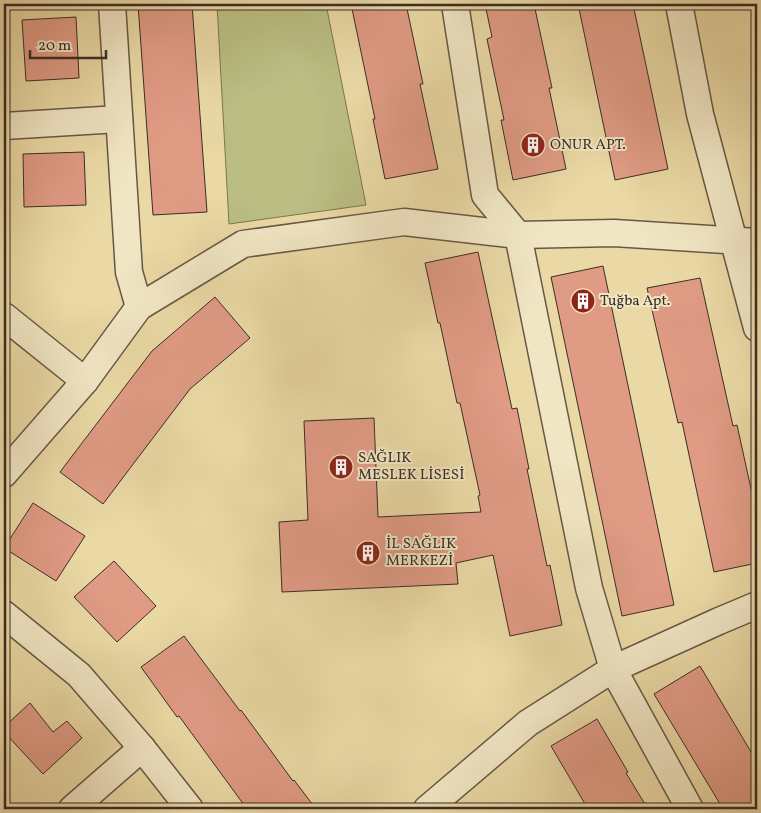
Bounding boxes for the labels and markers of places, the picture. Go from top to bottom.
building icon: ONUR APT. [520,132,546,158]
place label: ONUR APT. [550,135,626,156]
building icon: Tuğba Apt. [570,288,596,314]
place label: Tuğba Apt. [600,291,670,312]
place label: SAĞLIK MESLEK LİSESİ [358,448,464,486]
building icon: SAĞLIK MESLEK LİSESİ [328,454,354,480]
place label: İL SAĞLIK MERKEZİ [386,534,456,572]
building icon: İL SAĞLIK MERKEZİ [355,540,381,566]

